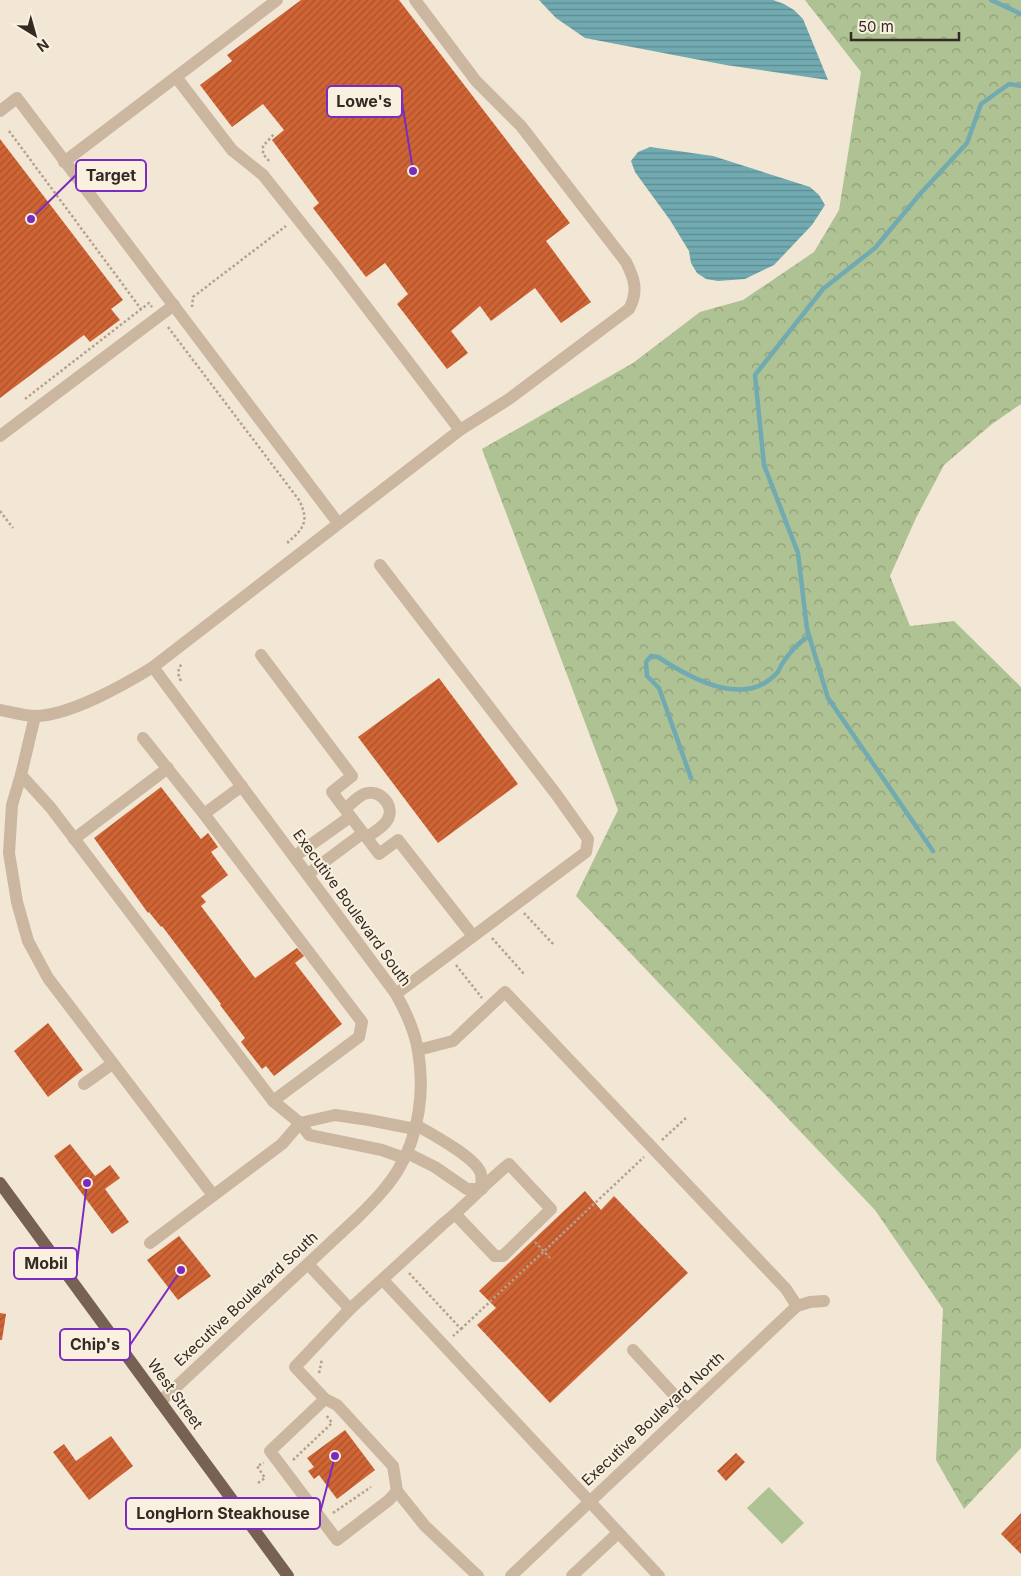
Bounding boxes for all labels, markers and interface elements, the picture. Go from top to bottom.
north arrow [10,10,60,60]
scale bar [851,10,958,42]
text: 50 m [858,17,894,36]
text: N [34,36,53,56]
callout: Lowe's [327,86,402,117]
text: Lowe's [336,91,392,111]
callout: Target [76,160,146,191]
text: Target [86,165,136,185]
street label: Executive Boulevard South [289,826,416,990]
street label: Executive Boulevard South [170,1227,321,1370]
callout: Mobil [14,1248,77,1279]
text: Mobil [24,1253,68,1273]
callout: Chip's [60,1329,130,1360]
text: Chip's [70,1334,120,1354]
street label: Executive Boulevard North [577,1348,728,1490]
street label: West Street [144,1355,207,1433]
callout: LongHorn Steakhouse [126,1498,320,1529]
text: LongHorn Steakhouse [136,1503,310,1523]

